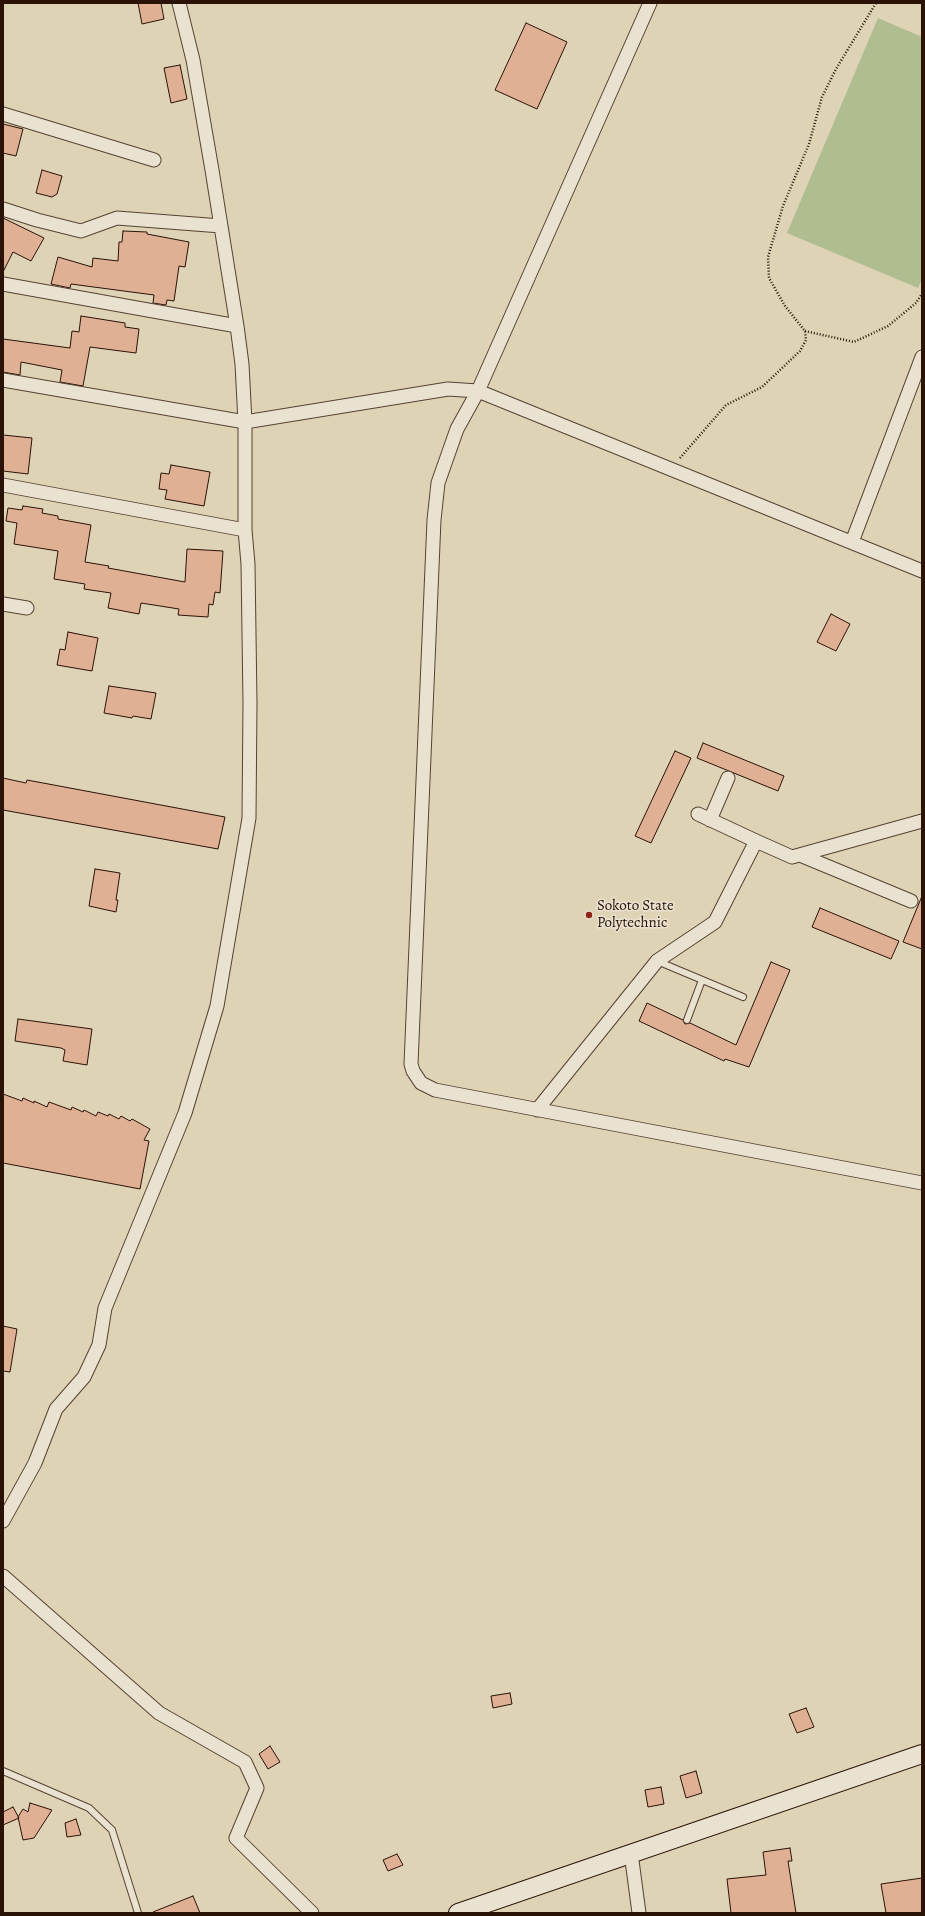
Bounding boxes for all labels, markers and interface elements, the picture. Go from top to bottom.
place label: Sokoto State Polytechnic [597,897,674,932]
marker: Sokoto State Polytechnic [584,910,594,920]

